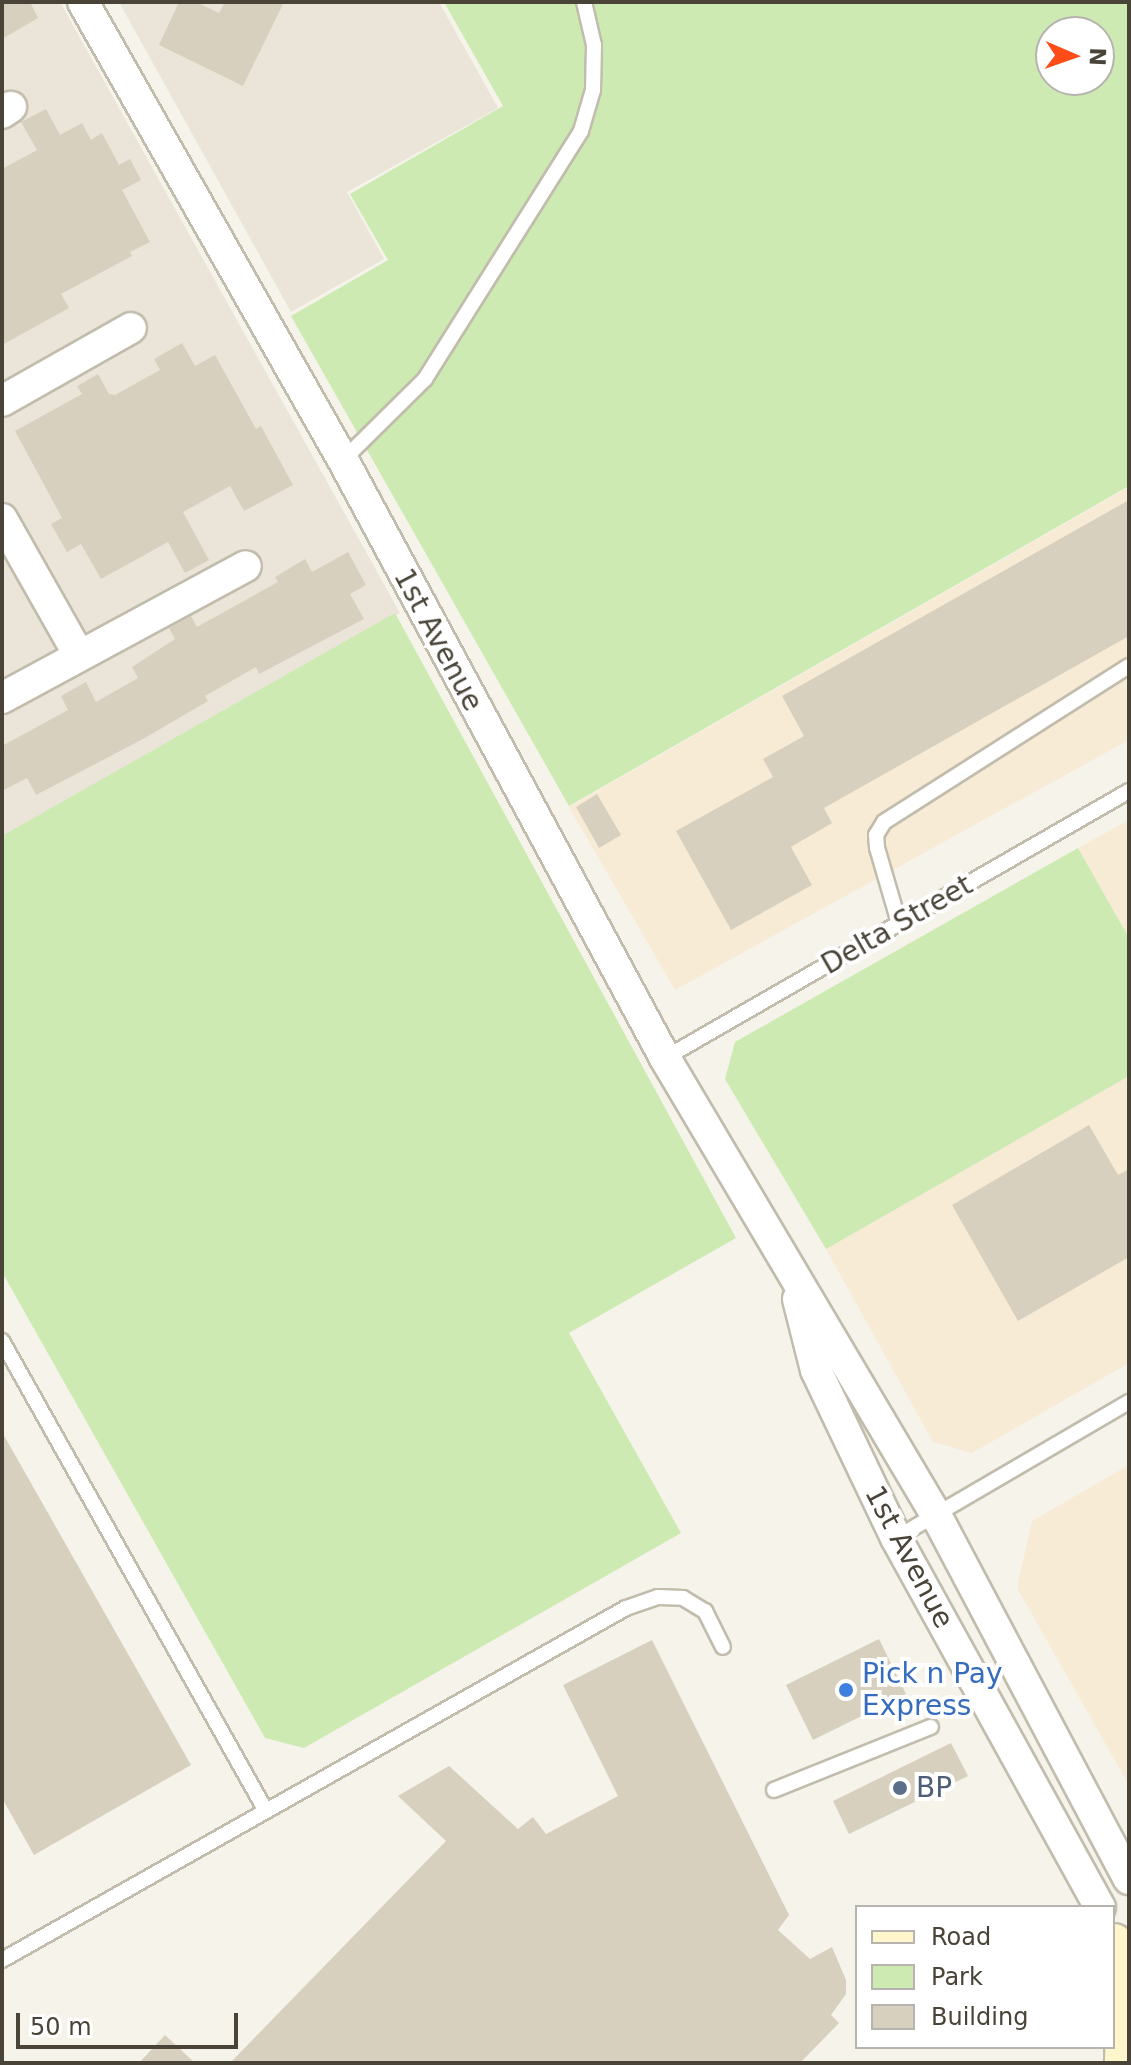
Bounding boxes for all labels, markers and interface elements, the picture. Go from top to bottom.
north arrow [1035,16,1115,96]
text: N [1085,47,1110,66]
street label: 1st Avenue [386,563,490,717]
street label: Delta Street [816,868,978,982]
street label: 1st Avenue [857,1480,961,1634]
place label: Pick n Pay Express [862,1657,1003,1723]
marker: Pick n Pay Express [837,1681,855,1699]
place label: BP [916,1771,952,1805]
marker: BP [891,1779,909,1797]
legend [855,1905,1115,2049]
text: Road [931,1923,991,1951]
text: Park [931,1963,983,1991]
scale bar [20,1997,242,2047]
text: Building [931,2003,1028,2031]
text: 50 m [30,2013,92,2041]

